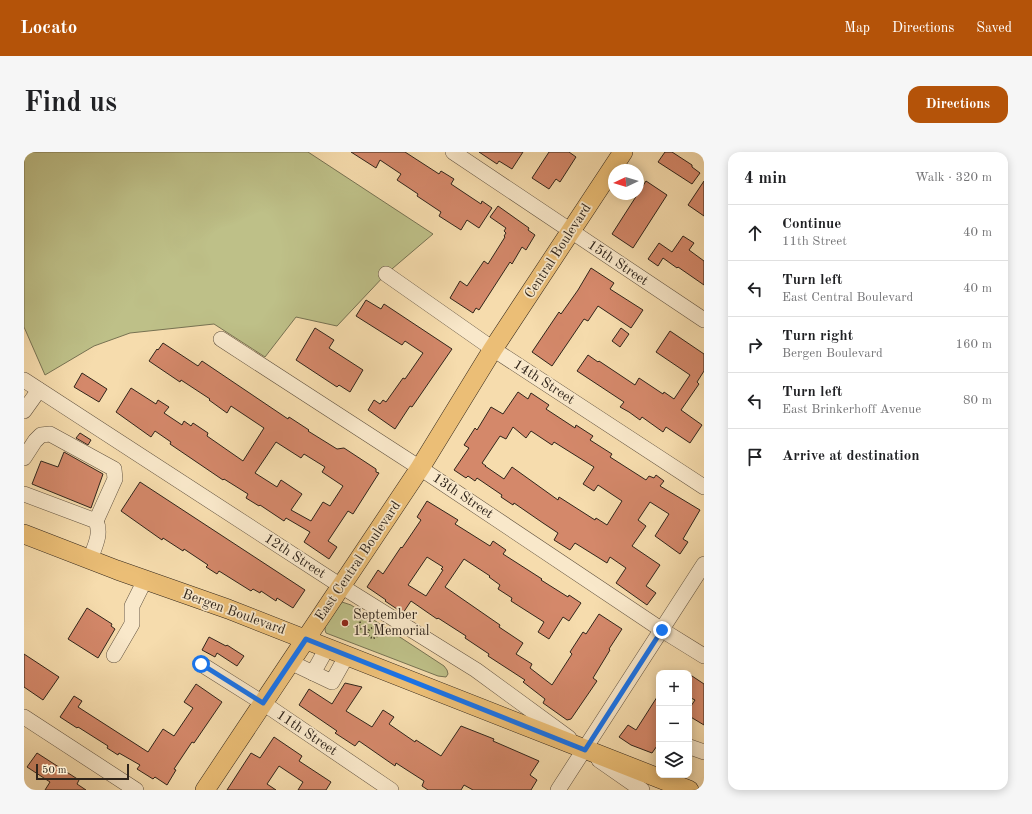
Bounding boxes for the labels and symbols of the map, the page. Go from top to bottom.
north arrow [608,164,644,200]
street label: Central Boulevard [522,201,594,301]
street label: 15th Street [585,238,651,288]
street label: 14th Street [511,357,577,407]
street label: 13th Street [430,471,496,521]
street label: East Central Boulevard [313,498,403,624]
street label: 12th Street [262,531,328,581]
street label: Bergen Boulevard [181,587,287,637]
place label: September 11 Memorial [353,608,430,638]
marker: September 11 Memorial [340,618,350,628]
route end [653,621,671,639]
route start [192,655,210,673]
street label: 11th Street [274,708,340,758]
scale bar [36,762,129,781]

